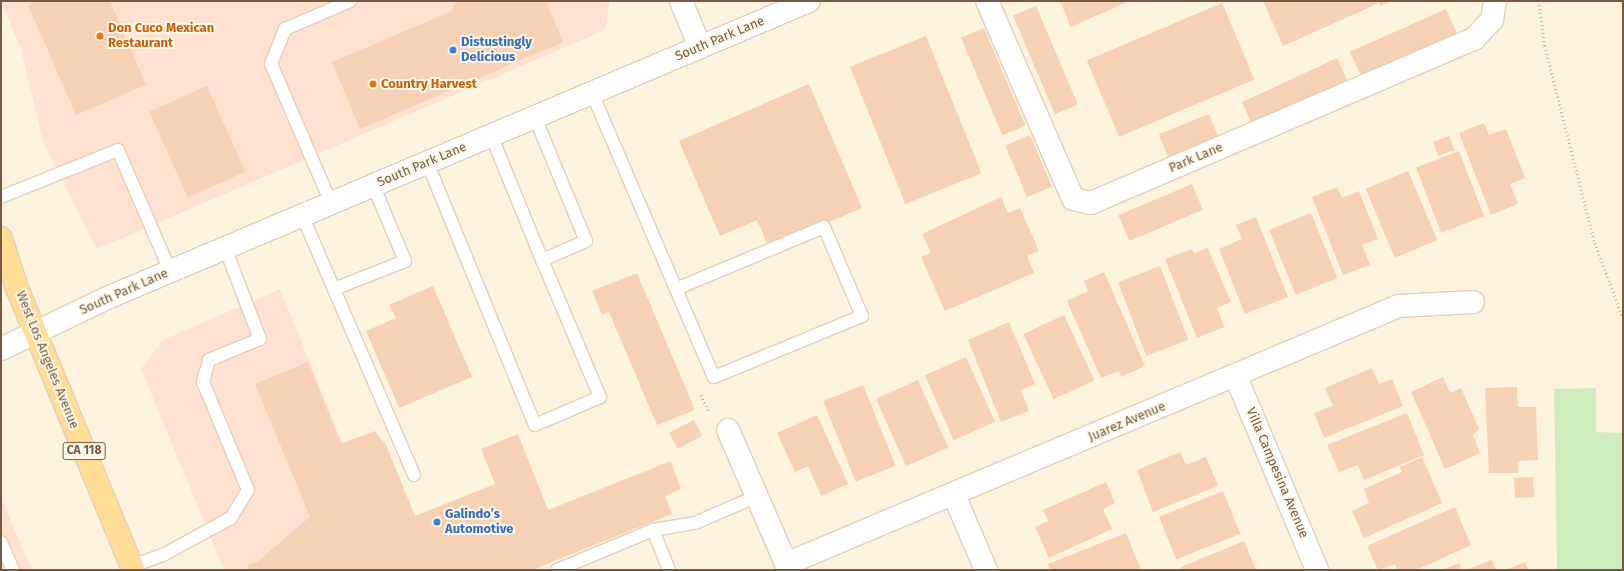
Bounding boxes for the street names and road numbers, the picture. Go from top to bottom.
street label: South Park Lane [673,13,767,65]
street label: South Park Lane [375,139,469,191]
street label: Park Lane [1167,140,1225,176]
street label: South Park Lane [77,266,171,318]
street label: West Los Angeles Avenue [12,289,82,431]
street label: Juarez Avenue [1086,399,1168,445]
street label: Villa Campesina Avenue [1242,405,1312,541]
road number: CA 118 [62,441,106,461]

